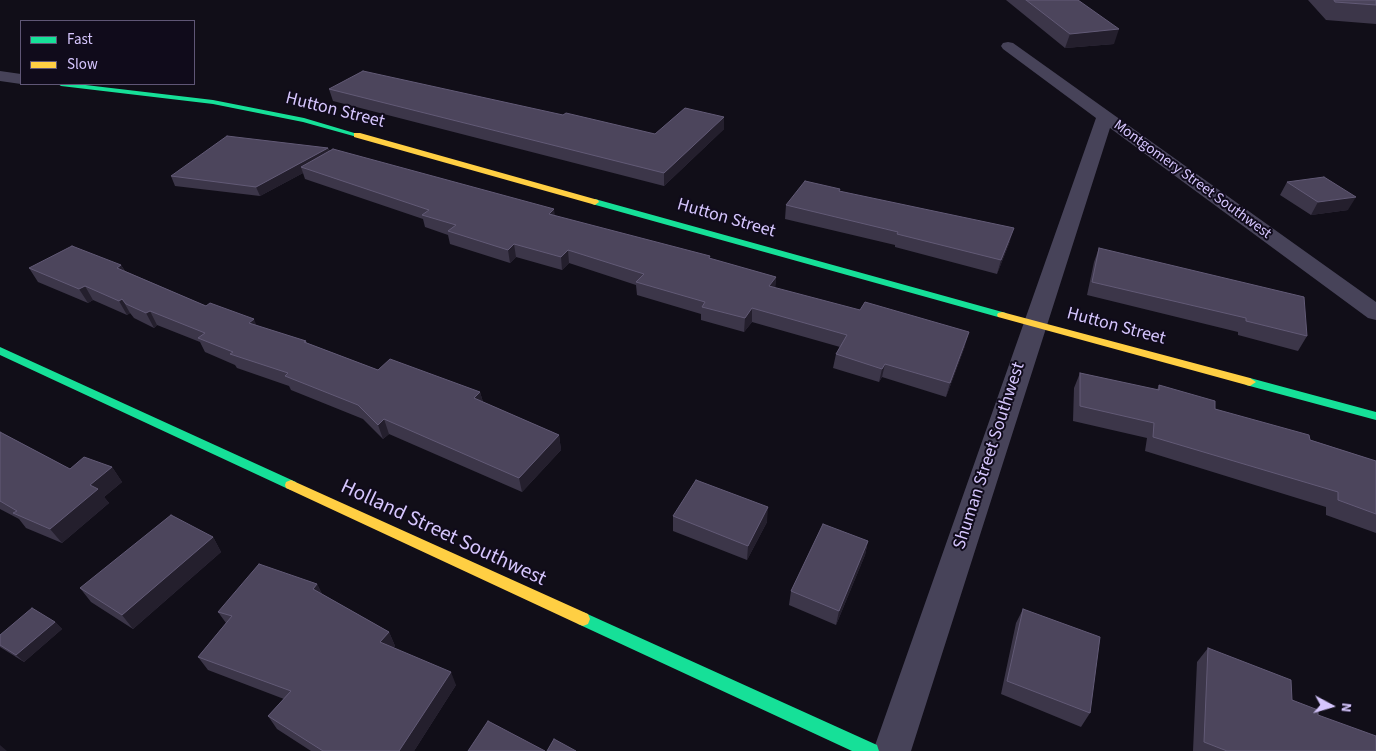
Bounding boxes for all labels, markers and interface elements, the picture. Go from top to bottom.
legend [20,20,195,85]
text: Fast [67,29,93,50]
text: Slow [67,54,98,75]
street label: Hutton Street [283,88,387,134]
street label: Montgomery Street Southwest [1110,117,1274,243]
street label: Hutton Street [674,195,778,243]
street label: Hutton Street [1064,303,1168,351]
street label: Shuman Street Southwest [950,360,1030,552]
street label: Holland Street Southwest [336,475,550,593]
north arrow [1306,681,1356,731]
text: N [1335,702,1356,713]

